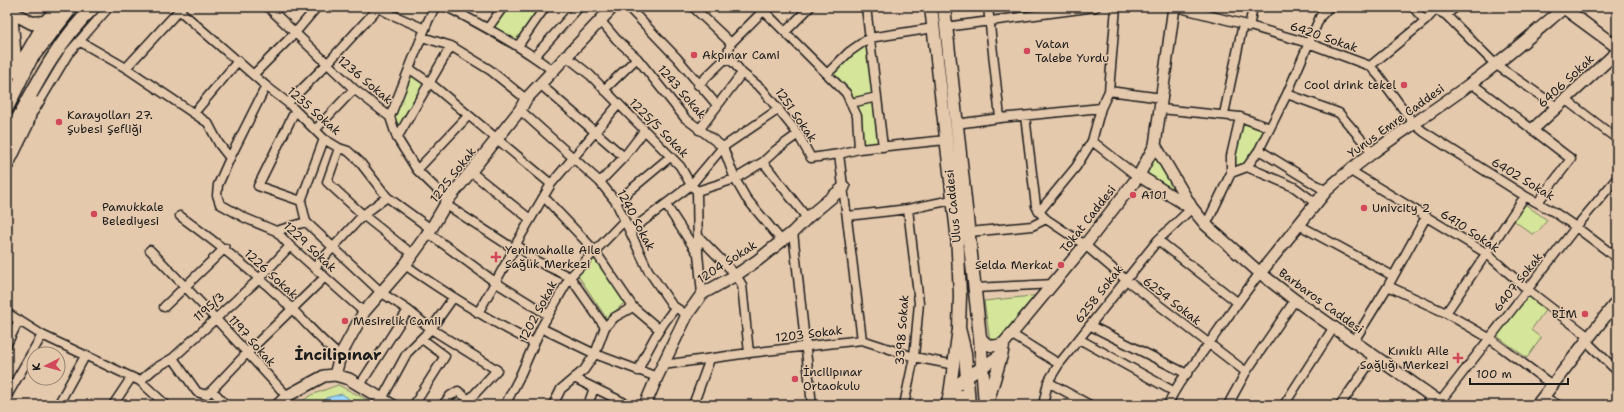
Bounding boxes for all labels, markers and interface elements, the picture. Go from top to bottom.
street label: 6420 Sokak [1288,18,1360,56]
place label: Vatan Talebe Yurdu [1035,36,1109,66]
marker: Vatan Talebe Yurdu [1022,46,1032,56]
place label: Akpınar Cami [702,47,780,63]
marker: Akpınar Cami [689,50,699,60]
street label: 6406 Sokak [1534,51,1598,111]
street label: 1236 Sokak [334,52,396,108]
street label: 1243 Sokak [654,62,710,122]
place label: Cool drink tekel [1304,77,1396,93]
street label: Yunus Emre Caddesi [1344,80,1448,162]
marker: Cool drink tekel [1399,80,1409,90]
street label: 1235 Sokak [284,83,344,139]
street label: 1251 Sokak [771,85,821,146]
street label: 1225/5 Sokak [626,95,692,161]
place label: Karayolları 27. Şubesi Şefliği [67,107,153,137]
marker: Karayolları 27. Şubesi Şefliği [54,117,64,127]
street label: 1225 Sokak [426,144,480,206]
street label: 6402 Sokak [1488,154,1558,204]
street label: Ulus Caddesi [941,169,965,243]
street label: Tokat Caddesi [1057,182,1119,256]
street label: 1240 Sokak [613,186,659,254]
place label: A101 [1141,187,1167,203]
marker: A101 [1128,190,1138,200]
place label: Pamukkale Belediyesi [102,199,164,229]
place label: Univcity 2 [1372,200,1430,216]
marker: Univcity 2 [1359,203,1369,213]
street label: 6410 Sokak [1437,206,1503,256]
marker: Pamukkale Belediyesi [89,209,99,219]
street label: 1229 Sokak [280,218,340,276]
street label: 1204 Sokak [694,237,760,287]
place label: Yenimahalle Aile Sağlık Merkezi [505,242,601,272]
street label: 1226 Sokak [241,246,301,302]
street label: 6407 Sokak [1490,249,1546,315]
marker: Yenimahalle Aile Sağlık Merkezi [490,251,502,263]
place label: Selda Merkat [975,257,1053,273]
marker: Selda Merkat [1056,260,1066,270]
street label: 6258 Sokak [1071,261,1127,326]
street label: Barbaros Caddesi [1275,265,1367,337]
street label: 6254 Sokak [1140,273,1205,329]
street label: 1202 Sokak [515,278,561,344]
street label: 1195/3 [190,289,228,325]
street label: 3398 Sokak [892,294,912,366]
place label: BİM [1552,306,1577,322]
marker: BİM [1580,309,1590,319]
street label: 1197 Sokak [225,312,279,370]
place label: Mesirelik Camii [353,313,441,329]
marker: Mesirelik Camii [340,316,350,326]
street label: 1203 Sokak [775,322,843,346]
place label: Kınıklı Aile Sağlığı Merkezi [1360,343,1449,373]
district label: İncilipınar [294,344,382,365]
north arrow [26,346,66,386]
marker: Kınıklı Aile Sağlığı Merkezi [1452,352,1464,364]
scale bar [1470,360,1568,386]
text: K [29,362,44,372]
place label: İncilipınar Ortaokulu [803,364,863,394]
text: 100 m [1476,366,1512,382]
marker: İncilipınar Ortaokulu [790,374,800,384]

